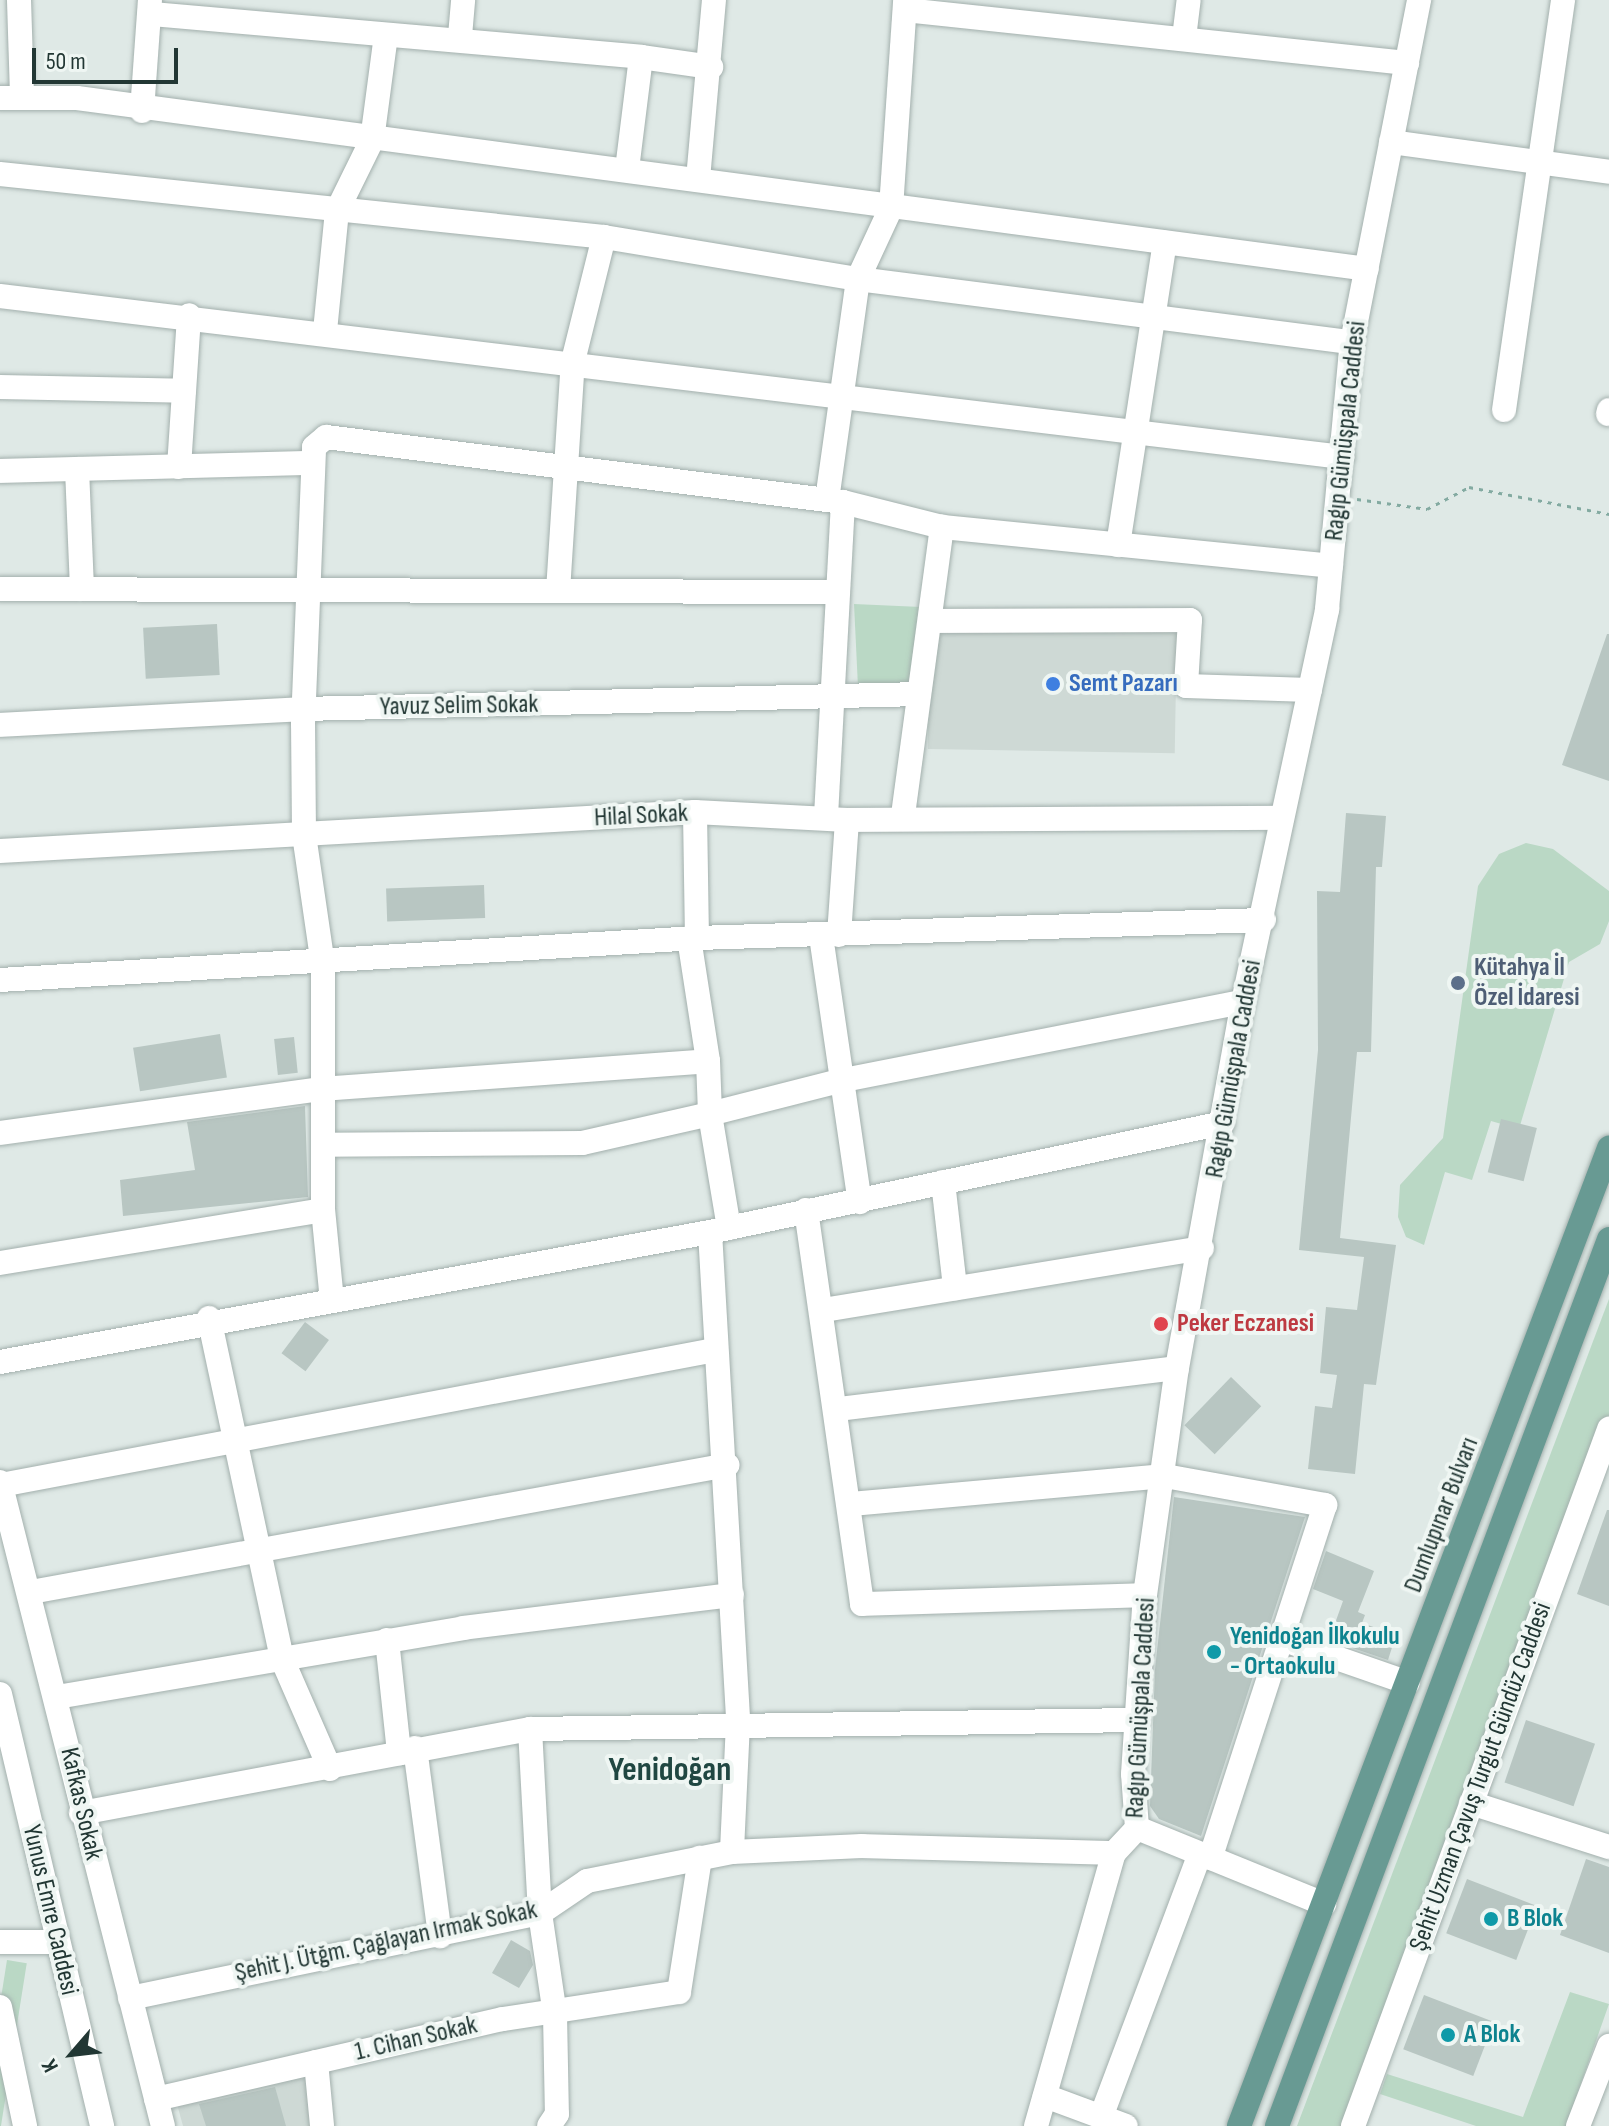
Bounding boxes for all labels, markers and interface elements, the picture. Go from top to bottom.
scale bar [36,32,182,82]
text: 50 m [46,47,86,76]
street label: Ragıp Gümüşpala Caddesi [1319,320,1373,542]
place label: Semt Pazarı [1069,668,1178,700]
marker: Semt Pazarı [1044,675,1062,693]
street label: Yavuz Selim Sokak [380,689,538,723]
street label: Hilal Sokak [593,798,689,834]
place label: Kütahya İl Özel İdaresi [1474,952,1579,1014]
street label: Ragıp Gümüşpala Caddesi [1199,958,1269,1180]
marker: Kütahya İl Özel İdaresi [1449,974,1467,992]
place label: Peker Eczanesi [1177,1308,1314,1340]
marker: Peker Eczanesi [1152,1315,1170,1333]
street label: Dumlupınar Bulvarı [1398,1433,1486,1597]
street label: Ragıp Gümüşpala Caddesi [1120,1597,1162,1819]
street label: Şehit Uzman Çavuş Turgut Gündüz Caddesi [1403,1599,1559,1955]
place label: Yenidoğan İlkokulu - Ortaokulu [1230,1621,1400,1682]
marker: Yenidoğan İlkokulu - Ortaokulu [1205,1643,1223,1661]
street label: Kafkas Sokak [53,1745,109,1863]
district label: Yenidoğan [609,1750,731,1790]
street label: Yunus Emre Caddesi [15,1822,85,1998]
street label: Şehit J. Ütğm. Çağlayan Irmak Sokak [232,1895,540,1989]
place label: B Blok [1507,1903,1563,1935]
marker: B Blok [1482,1910,1500,1928]
street label: 1. Cihan Sokak [352,2010,480,2068]
north arrow [32,2014,112,2094]
place label: A Blok [1464,2019,1520,2051]
marker: A Blok [1439,2026,1457,2044]
text: K [36,2054,65,2077]

